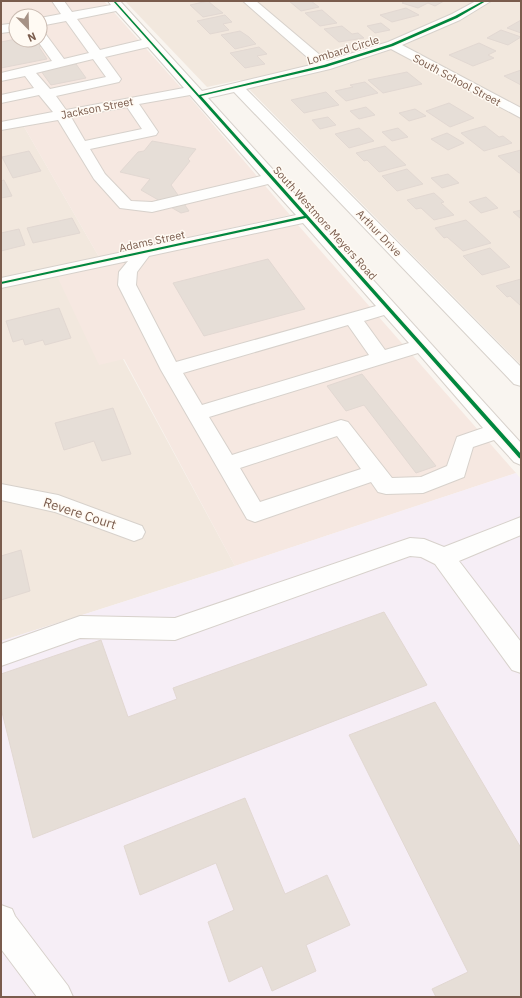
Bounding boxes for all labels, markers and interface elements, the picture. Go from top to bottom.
north arrow [8,8,48,48]
text: N [25,29,38,45]
street label: Lombard Circle [305,32,381,68]
street label: South School Street [411,51,504,109]
street label: Jackson Street [60,94,134,122]
street label: South Westmore Meyers Road [270,163,380,283]
street label: Arthur Drive [353,207,405,259]
street label: Adams Street [118,227,186,255]
street label: Revere Court [41,494,118,533]

